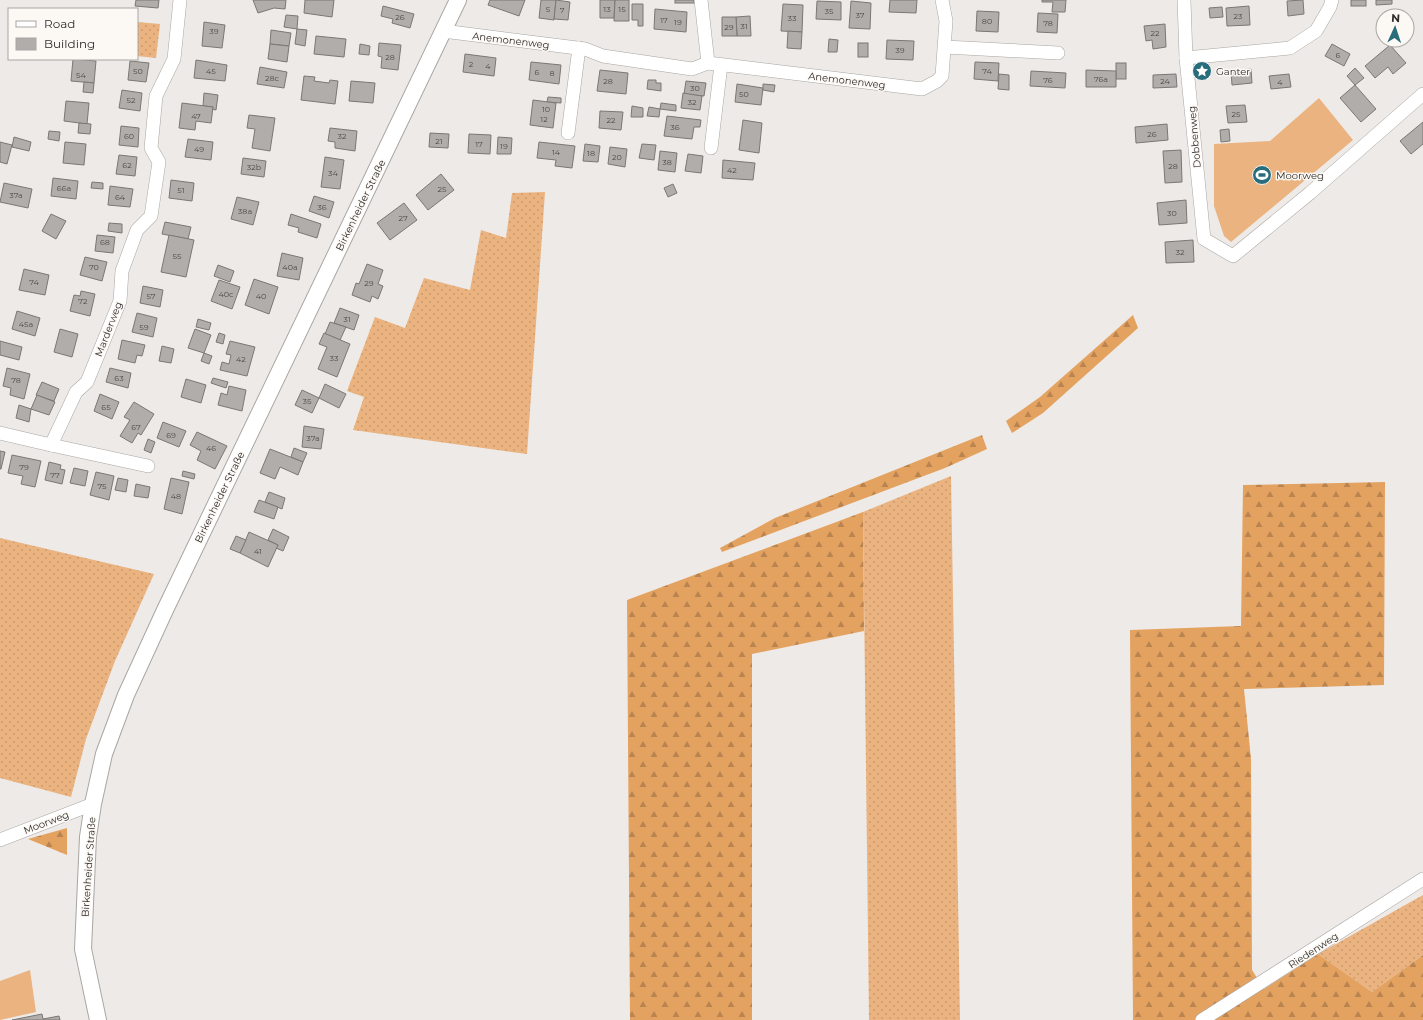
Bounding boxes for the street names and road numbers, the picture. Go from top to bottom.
street label: Anemonenweg [472,29,550,52]
street label: Anemonenweg [808,69,886,92]
street label: Dobbenweg [1185,105,1204,169]
street label: Birkenheider Straße [333,157,388,253]
street label: Marderweg [92,300,125,359]
street label: Birkenheider Straße [192,449,247,545]
street label: Moorweg [22,808,71,837]
street label: Birkenheider Straße [79,817,98,917]
street label: Riedenweg [1286,929,1341,971]

